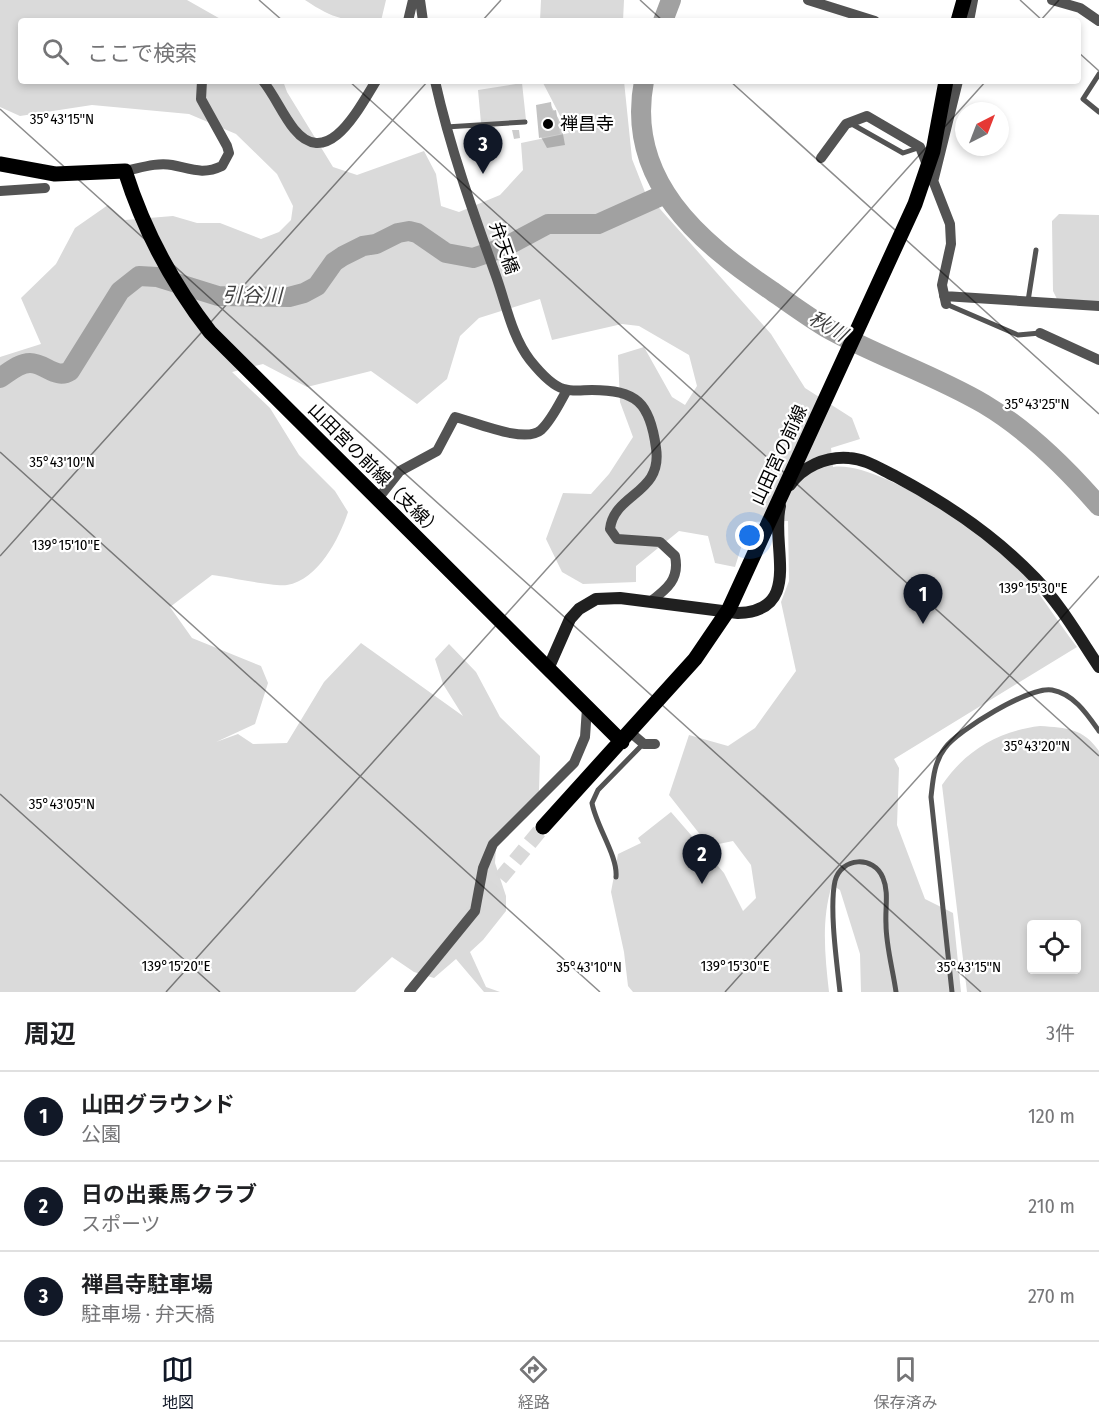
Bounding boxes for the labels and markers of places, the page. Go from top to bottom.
place label: 禅昌寺 [560,113,614,135]
marker: 禅昌寺 [541,117,555,131]
pin: 3 [464,124,502,174]
pin: 1 [904,574,942,624]
pin: 2 [682,834,722,884]

